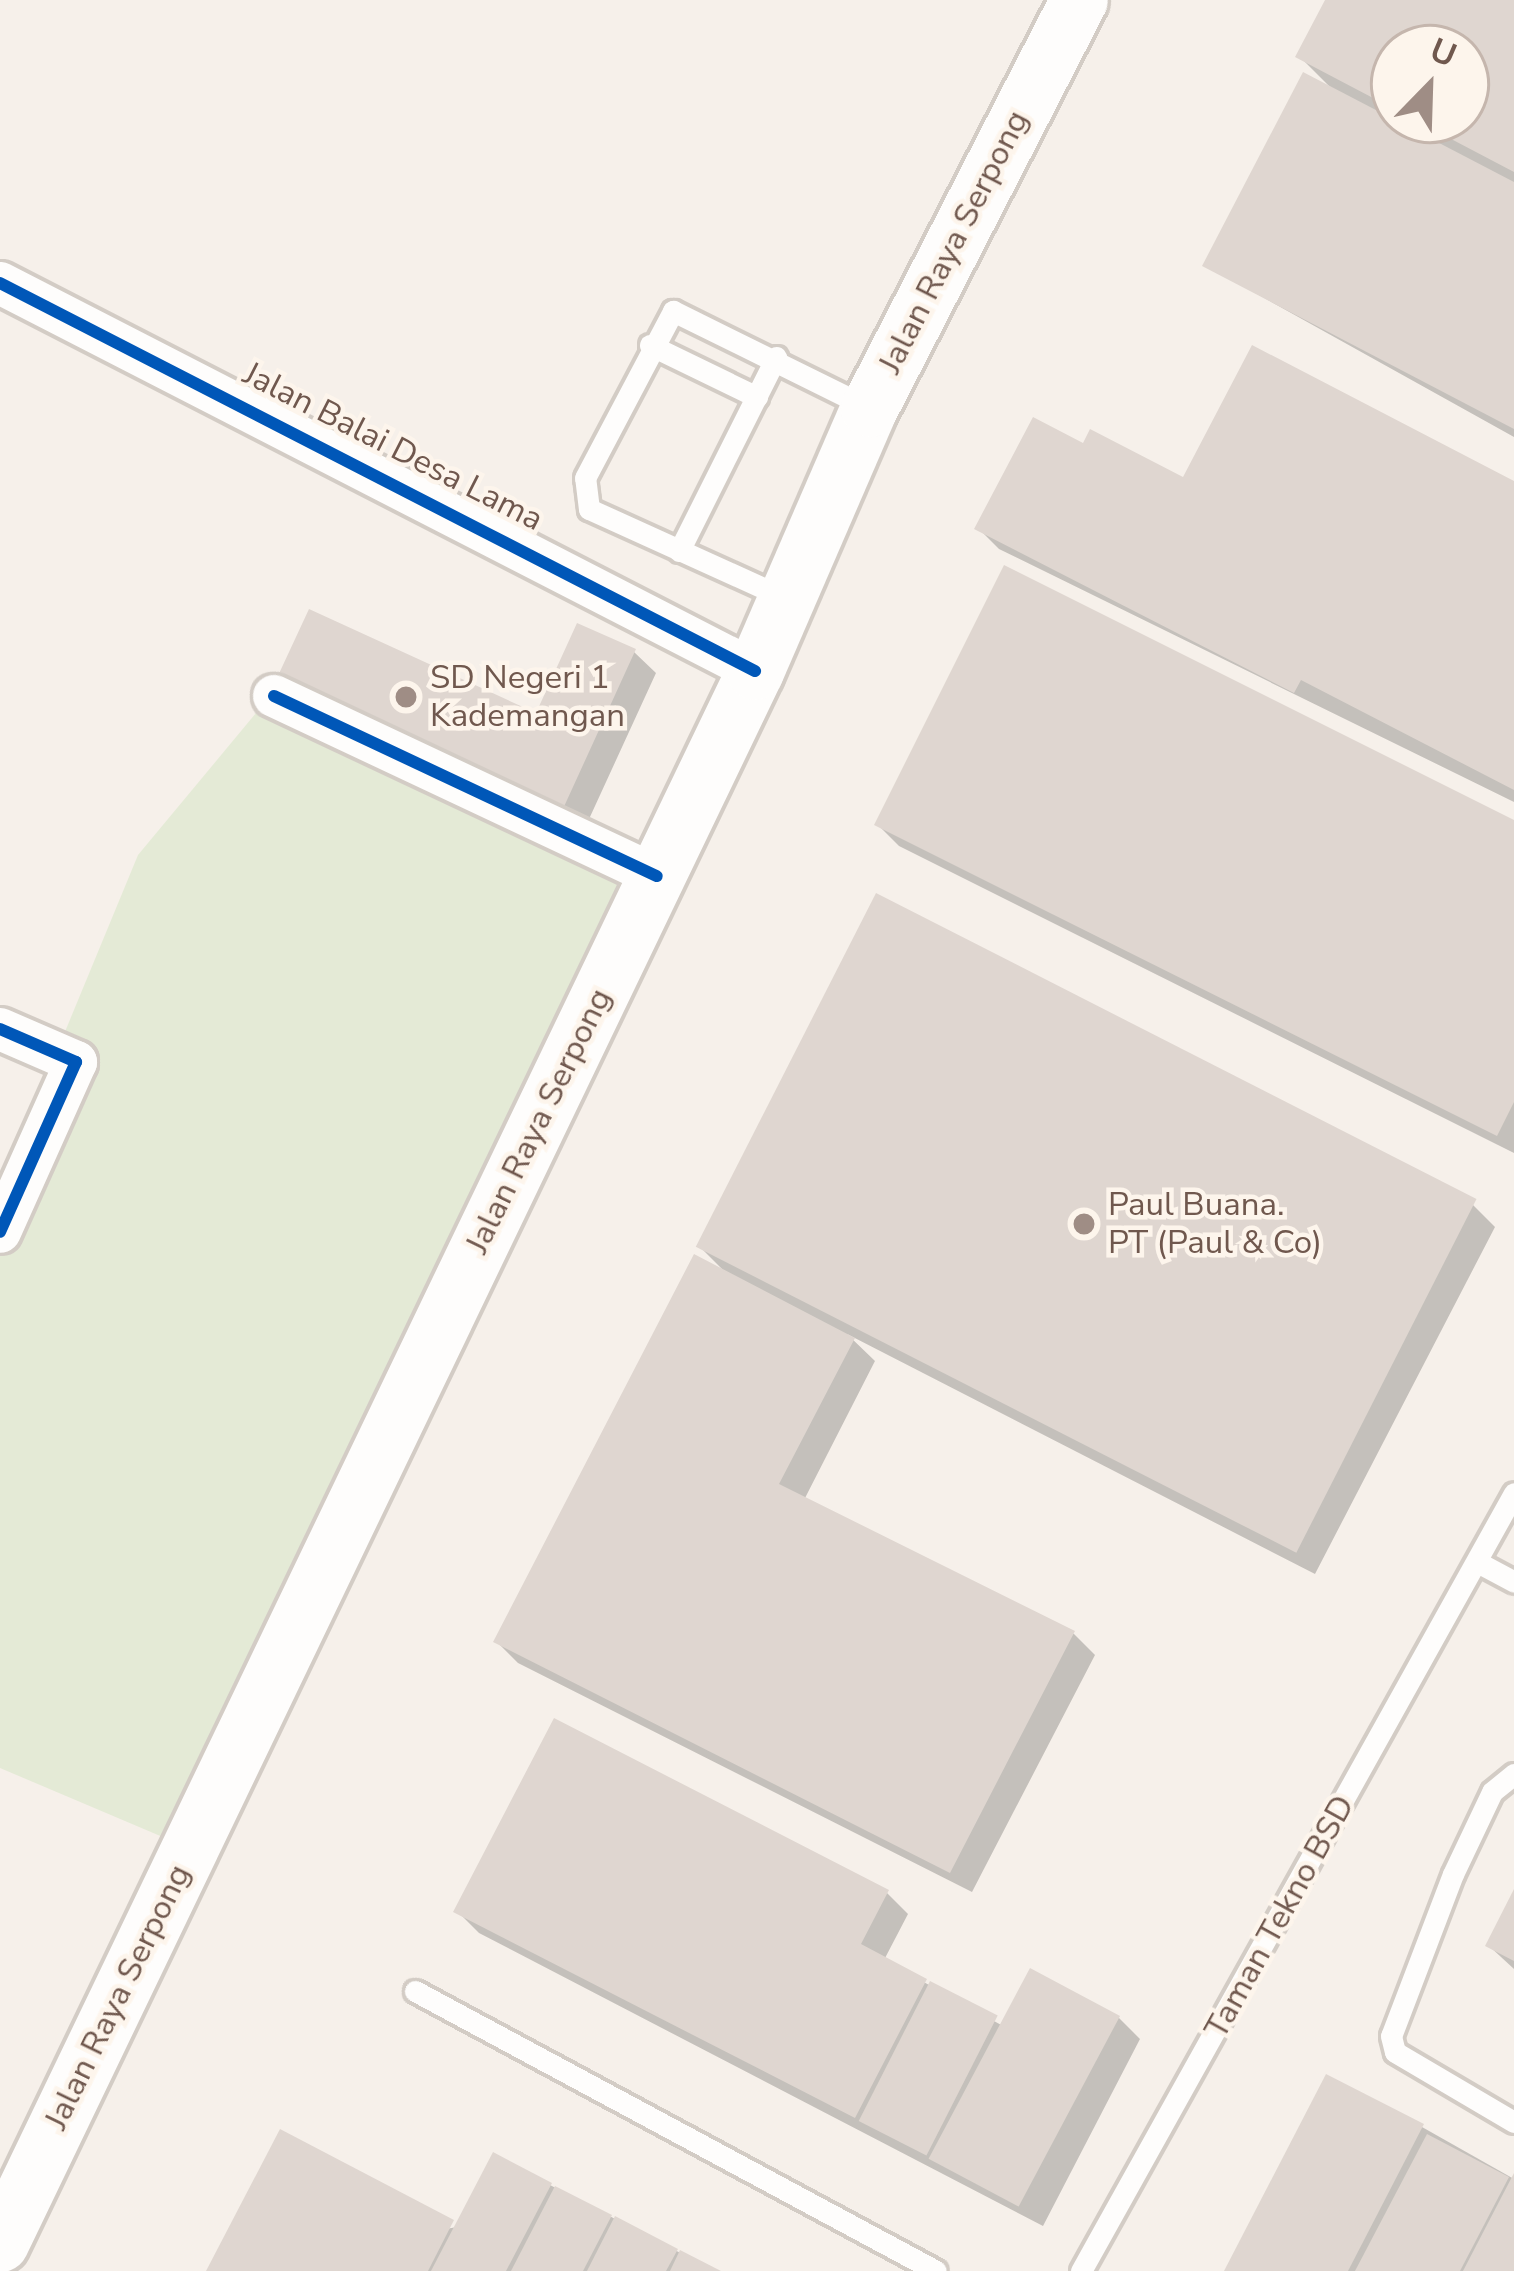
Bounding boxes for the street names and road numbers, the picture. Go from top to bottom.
street label: Jalan Raya Serpong [871,104,1037,380]
street label: Jalan Balai Desa Lama [237,354,549,540]
street label: Jalan Raya Serpong [458,982,620,1260]
street label: Taman Tekno BSD [1197,1789,1363,2045]
street label: Jalan Raya Serpong [37,1858,199,2136]

